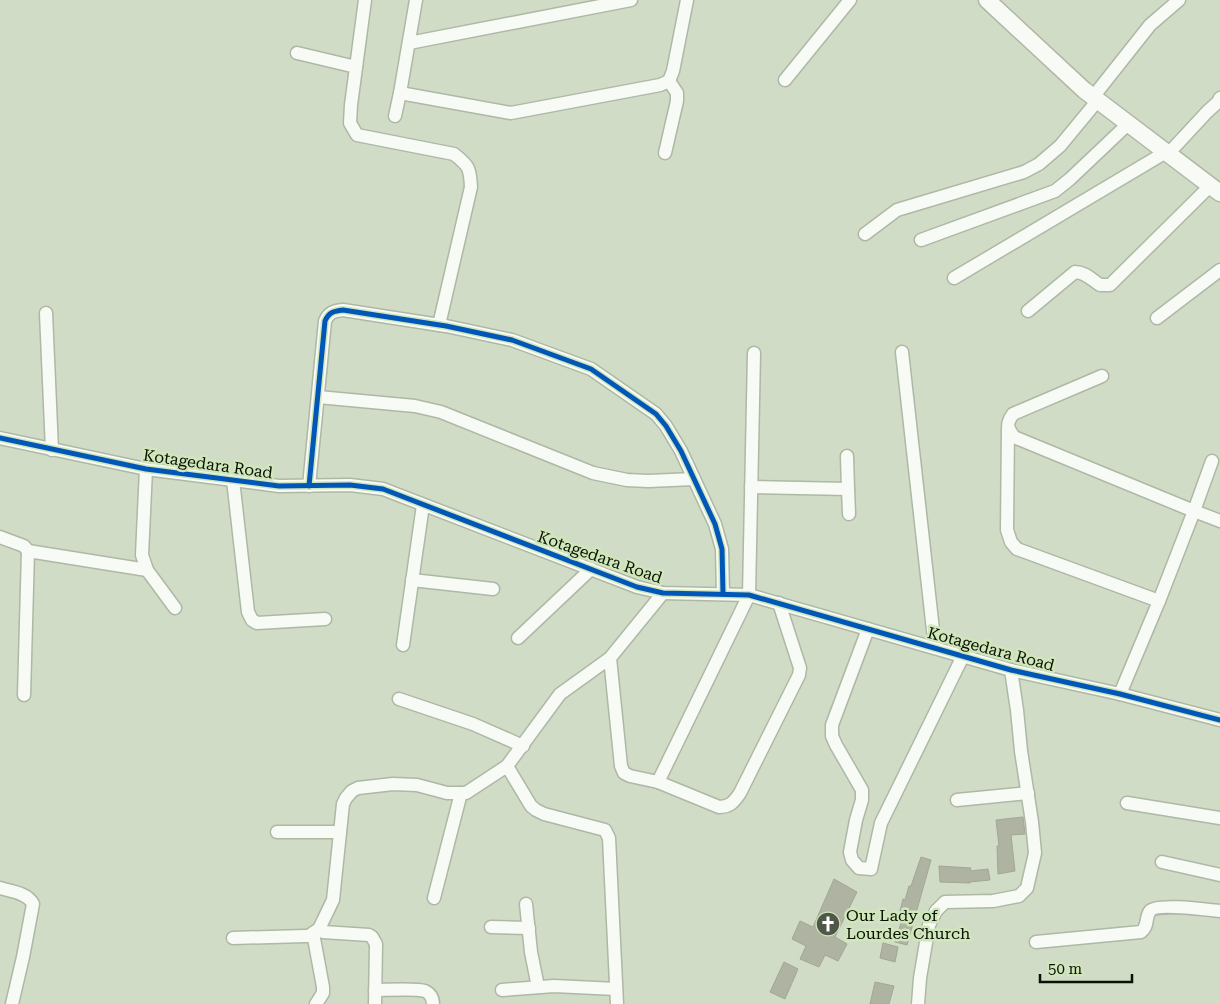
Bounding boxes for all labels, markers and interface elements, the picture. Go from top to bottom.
street label: Kotagedara Road [142,446,274,482]
street label: Kotagedara Road [535,527,665,587]
street label: Kotagedara Road [925,623,1057,675]
place label: Our Lady of Lourdes Church [846,906,970,943]
church icon: Our Lady of Lourdes Church [815,911,841,937]
scale bar [1040,952,1132,984]
text: 50 m [1048,960,1083,978]

